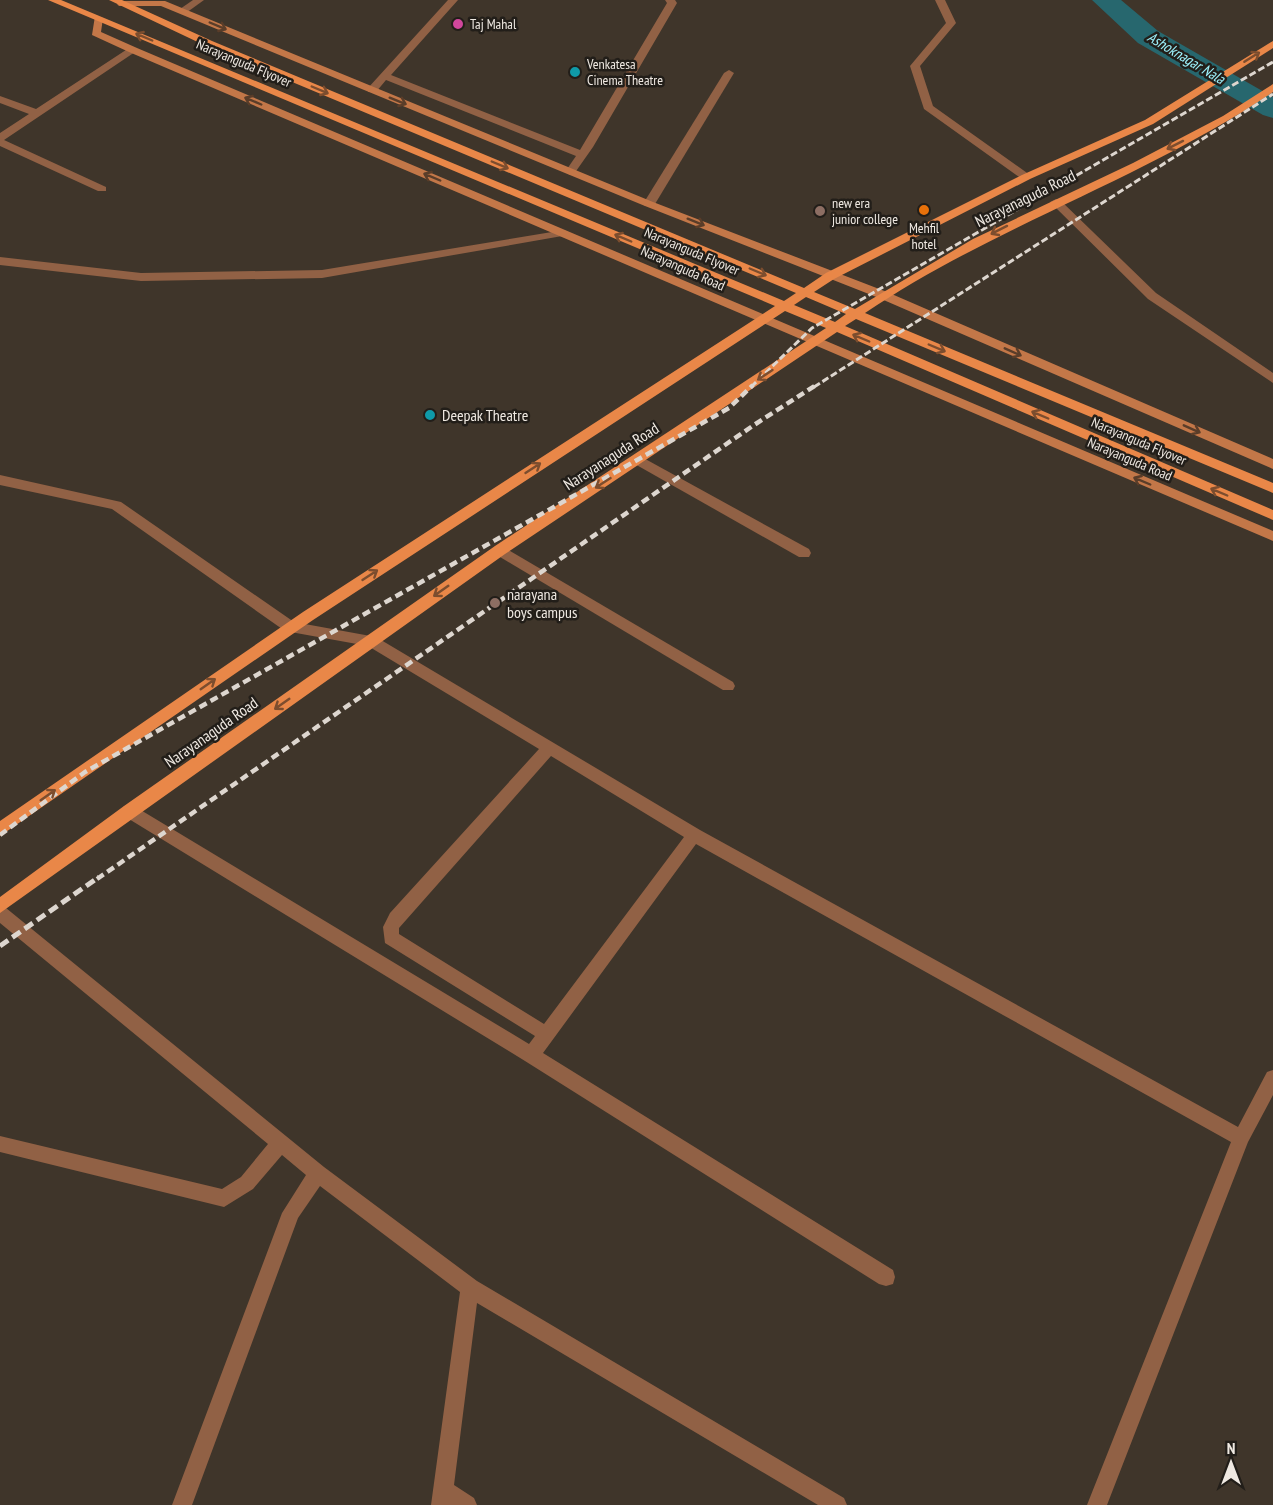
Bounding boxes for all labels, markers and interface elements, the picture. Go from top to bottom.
place label: Taj Mahal [470,15,517,33]
marker: Taj Mahal [451,17,465,31]
one-way arrow [209,21,227,32]
water label: Ashoknagar Nala [1144,27,1229,89]
one-way arrow [135,31,154,42]
street label: Narayanguda Flyover [194,35,294,91]
one-way arrow [1243,51,1260,63]
place label: Venkatesa Cinema Theatre [586,55,663,89]
marker: Venkatesa Cinema Theatre [568,65,582,79]
one-way arrow [311,85,329,96]
one-way arrow [244,95,262,106]
one-way arrow [389,96,407,107]
one-way arrow [1166,140,1184,152]
one-way arrow [490,160,509,171]
street label: Narayanaguda Road [971,165,1079,231]
one-way arrow [424,171,442,182]
place label: new era junior college [832,194,898,228]
marker: Mehfil hotel [917,203,931,217]
marker: new era junior college [813,204,827,218]
one-way arrow [686,217,704,228]
place label: Mehfil hotel [909,219,940,253]
street label: Narayanguda Flyover [642,223,742,279]
one-way arrow [991,225,1009,236]
one-way arrow [614,232,633,243]
street label: Narayanguda Road [638,241,728,295]
one-way arrow [748,267,766,278]
one-way arrow [852,332,871,343]
one-way arrow [928,343,946,354]
one-way arrow [1004,346,1022,358]
one-way arrow [757,369,774,381]
place label: Deepak Theatre [442,405,528,425]
marker: Deepak Theatre [423,408,437,422]
one-way arrow [1031,409,1050,420]
street label: Narayanguda Flyover [1089,413,1189,469]
street label: Narayanaguda Road [560,418,662,494]
one-way arrow [1183,424,1201,436]
street label: Narayanguda Road [1085,433,1175,485]
one-way arrow [524,462,541,474]
one-way arrow [1133,474,1151,486]
one-way arrow [595,477,612,489]
one-way arrow [1211,486,1229,497]
one-way arrow [361,569,378,581]
place label: narayana boys campus [507,584,577,622]
one-way arrow [433,585,449,598]
marker: narayana boys campus [488,596,502,610]
one-way arrow [200,678,216,690]
street label: Narayanaguda Road [160,692,262,772]
one-way arrow [274,698,290,710]
one-way arrow [39,789,56,801]
north arrow [1201,1433,1261,1493]
text: N [1227,1438,1235,1458]

